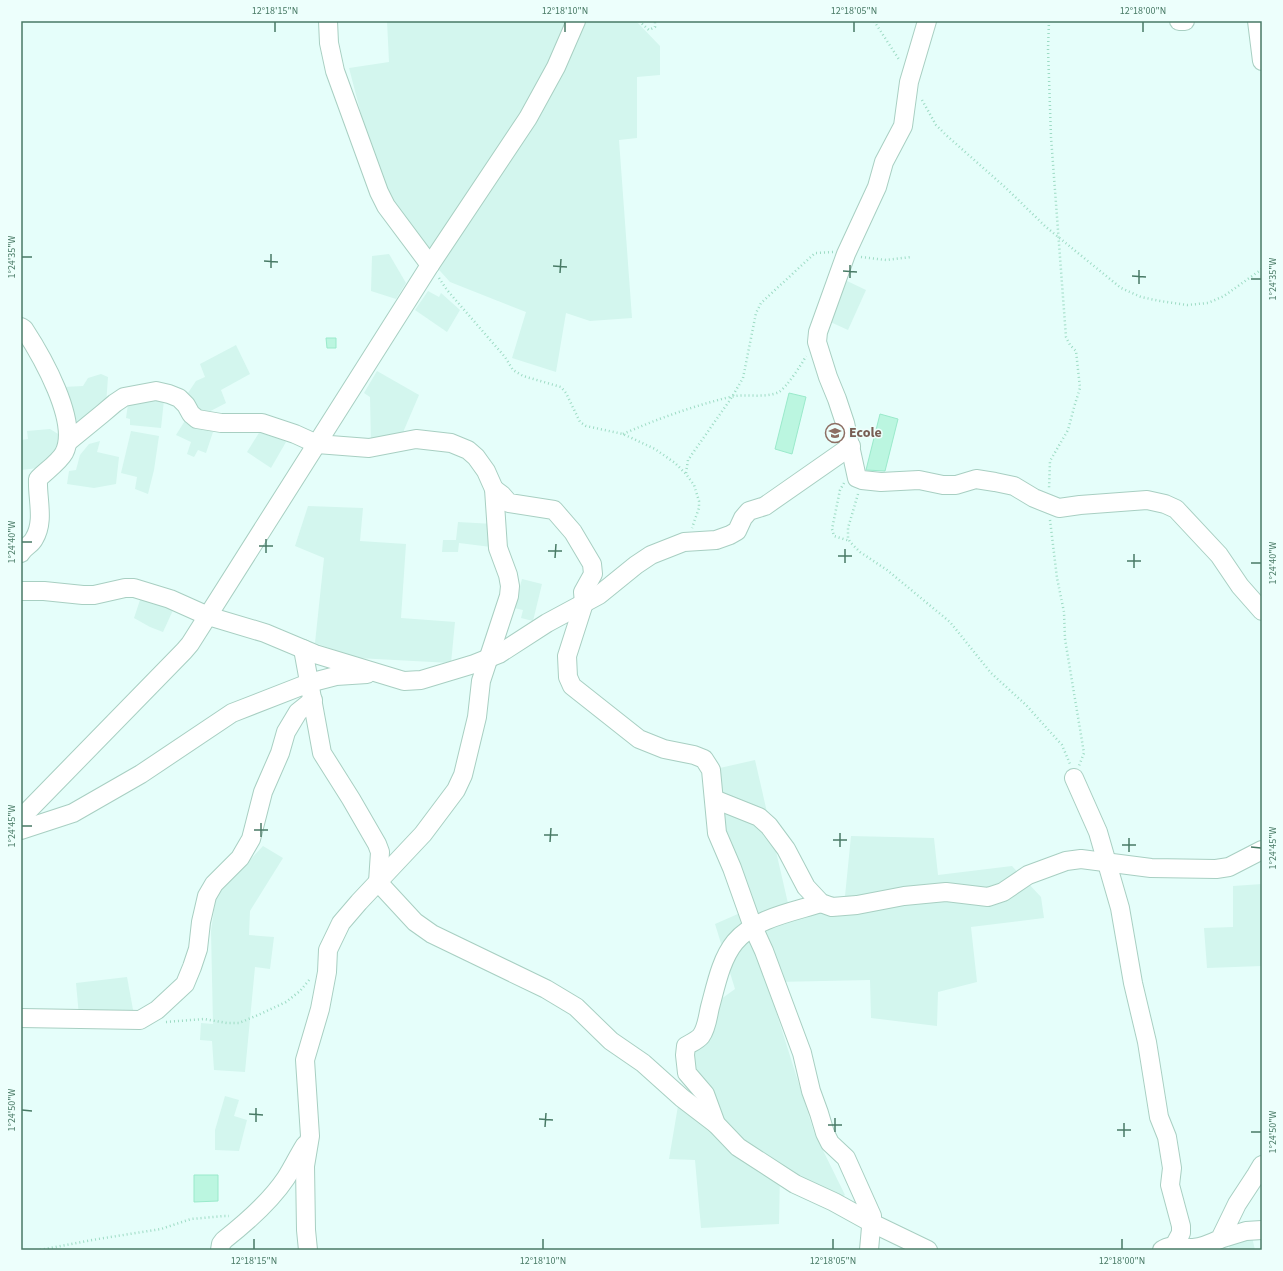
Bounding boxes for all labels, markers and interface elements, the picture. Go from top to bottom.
text: 12°18'15"N [252,4,298,18]
text: 12°18'10"N [542,4,588,18]
text: 12°18'05"N [831,4,877,18]
text: 12°18'00"N [1120,4,1166,18]
text: 1°24'35"W [5,235,19,278]
text: 1°24'35"W [1266,257,1280,300]
school or university icon: Ecole [824,422,846,444]
place label: Ecole [849,423,882,443]
text: 1°24'40"W [5,520,19,563]
text: 1°24'40"W [1266,541,1280,584]
text: 1°24'45"W [5,804,19,847]
text: 1°24'45"W [1266,826,1280,869]
text: 1°24'50"W [5,1088,19,1131]
text: 1°24'50"W [1266,1110,1280,1153]
text: 12°18'15"N [231,1254,277,1268]
text: 12°18'10"N [520,1254,566,1268]
text: 12°18'05"N [810,1254,856,1268]
text: 12°18'00"N [1099,1254,1145,1268]

